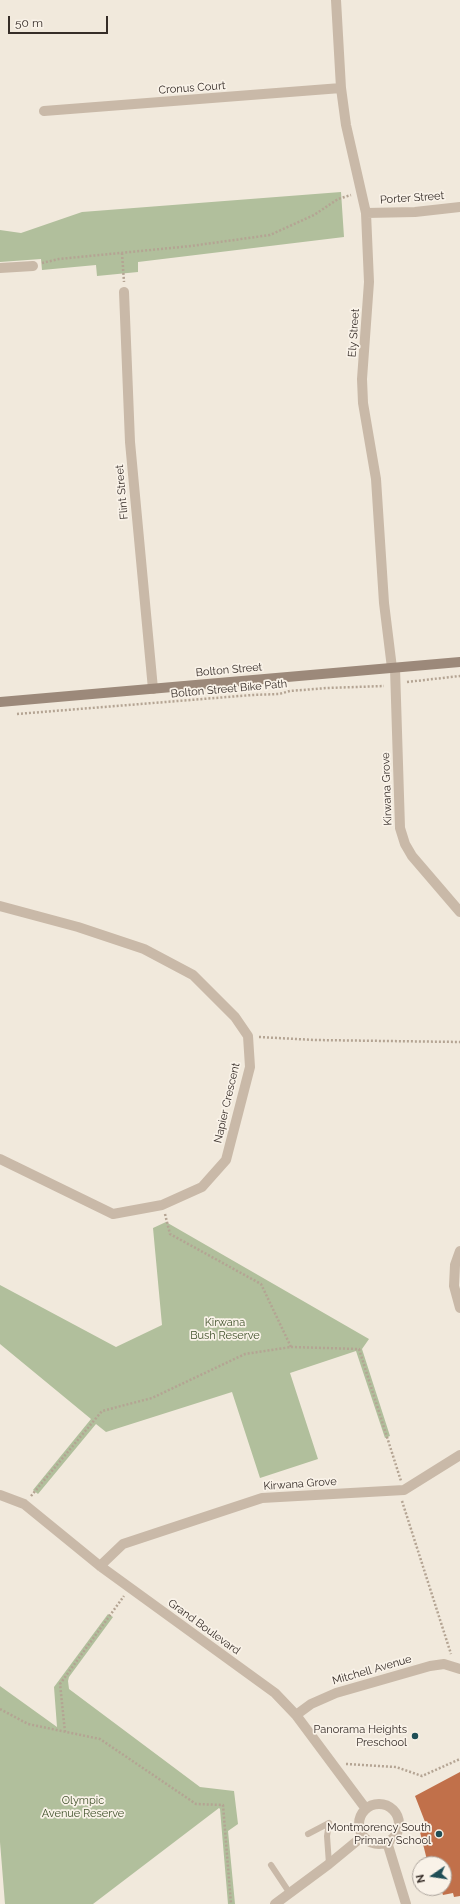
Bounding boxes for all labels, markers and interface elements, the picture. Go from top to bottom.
scale bar [10,8,110,34]
text: 50 m [15,16,43,30]
street label: Cronus Court [158,79,226,97]
street label: Porter Street [379,189,445,207]
street label: Ely Street [346,308,362,358]
street label: Flint Street [113,464,131,520]
street label: Bolton Street [195,661,263,679]
street label: Bolton Street Bike Path [170,677,288,701]
street label: Kirwana Grove [379,752,395,826]
street label: Napier Crescent [211,1061,243,1145]
park label: Kirwana Bush Reserve [190,1316,260,1342]
street label: Kirwana Grove [263,1475,337,1493]
street label: Grand Boulevard [165,1596,243,1658]
street label: Mitchell Avenue [331,1652,413,1688]
place label: Panorama Heights Preschool [313,1723,407,1749]
marker: Panorama Heights Preschool [410,1731,420,1741]
park label: Olympic Avenue Reserve [42,1794,124,1820]
place label: Montmorency South Primary School [327,1821,431,1847]
marker: Montmorency South Primary School [434,1829,444,1839]
north arrow [412,1856,452,1896]
text: N [414,1873,428,1884]

